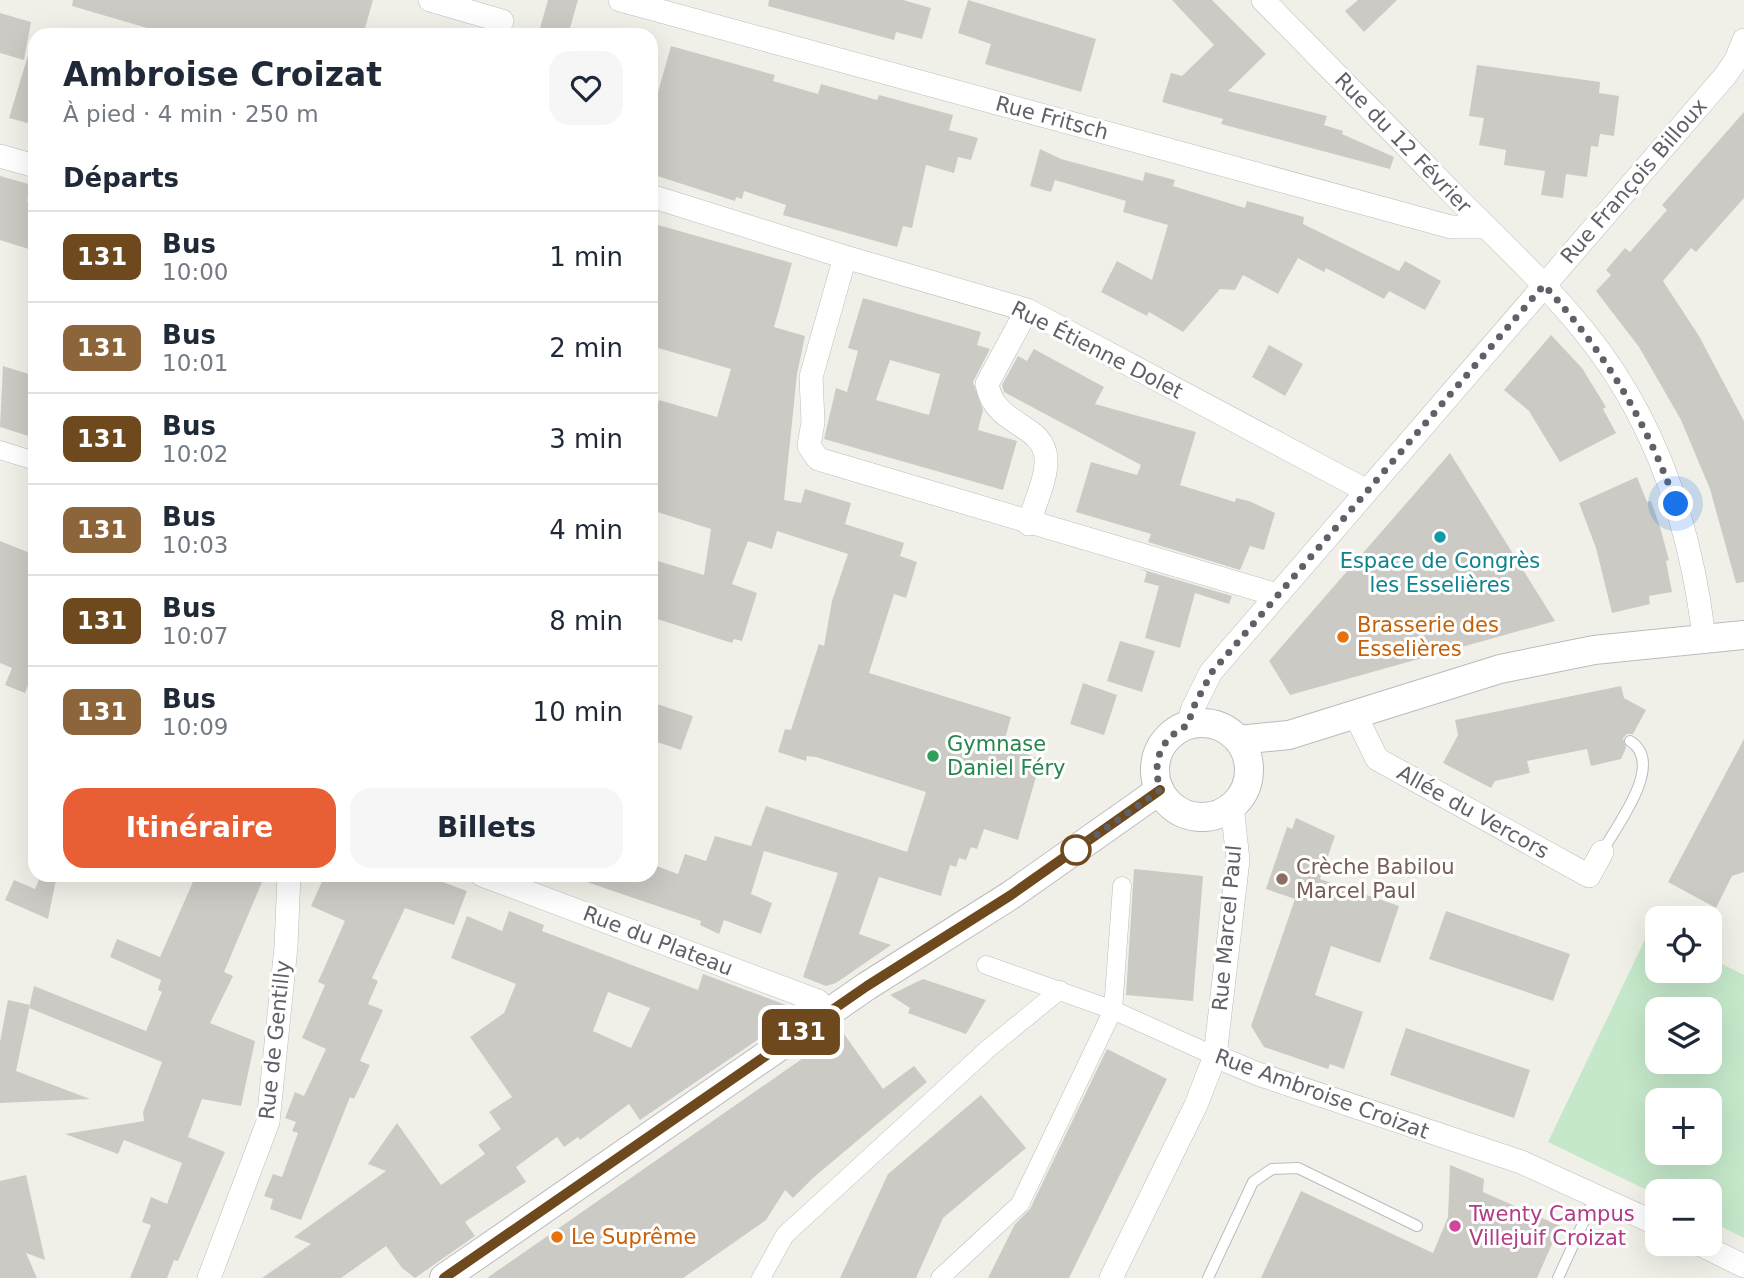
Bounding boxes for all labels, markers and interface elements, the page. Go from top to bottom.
button: heart [549,51,623,125]
text: Ambroise Croizat [63,55,382,94]
street label: Rue du 12 Février [1330,68,1476,218]
street label: Rue Fritsch [993,91,1111,145]
street label: Rue François Billoux [1556,94,1712,268]
text: À pied · 4 min · 250 m [63,101,319,127]
text: Départs [63,163,179,193]
text: Bus [162,229,216,259]
text: 1 min [549,242,623,272]
text: 131 [77,243,127,271]
text: 10:00 [162,259,228,285]
street label: Rue Étienne Dolet [1007,296,1187,404]
text: Bus [162,320,216,350]
text: 2 min [549,333,623,363]
text: 131 [77,334,127,362]
text: 10:01 [162,350,228,376]
text: Bus [162,411,216,441]
text: 3 min [549,424,623,454]
text: 131 [77,425,127,453]
text: 10:02 [162,441,228,467]
your location [1658,486,1693,521]
text: Bus [162,502,216,532]
text: 4 min [549,515,623,545]
text: 131 [77,516,127,544]
marker: Espace de Congrès les Esselières [1432,529,1448,545]
text: 10:03 [162,532,228,558]
place label: Espace de Congrès les Esselières [1340,549,1540,597]
text: Bus [162,593,216,623]
text: 8 min [549,606,623,636]
text: 131 [77,607,127,635]
place label: Brasserie des Esselières [1357,613,1499,661]
text: 10:07 [162,623,228,649]
marker: Brasserie des Esselières [1335,629,1351,645]
text: Bus [162,684,216,714]
text: 10 min [533,697,623,727]
text: 131 [77,698,127,726]
text: 10:09 [162,714,228,740]
place label: Gymnase Daniel Féry [947,732,1066,780]
marker: Gymnase Daniel Féry [925,748,941,764]
street label: Allée du Vercors [1393,760,1553,864]
button: Itinéraire [63,788,336,868]
button: Billets [350,788,623,868]
unlabelled marker [1061,835,1091,865]
street label: Rue Marcel Paul [1208,844,1246,1012]
place label: Crèche Babilou Marcel Paul [1296,855,1455,903]
marker: Crèche Babilou Marcel Paul [1274,871,1290,887]
street label: Rue du Plateau [580,901,736,981]
map controls [1645,906,1722,1256]
button: locate [1645,906,1722,983]
street label: Rue de Gentilly [255,959,295,1121]
button: layers [1645,997,1722,1074]
line badge: 131 [761,1009,841,1055]
text: 131 [776,1018,826,1046]
street label: Rue Ambroise Croizat [1212,1044,1432,1144]
button: + [1645,1088,1722,1165]
button: − [1645,1179,1722,1256]
place label: Twenty Campus Villejuif Croizat [1468,1202,1635,1250]
marker: Twenty Campus Villejuif Croizat [1447,1218,1463,1234]
place label: Le Suprême [571,1225,696,1249]
marker: Le Suprême [549,1229,565,1245]

